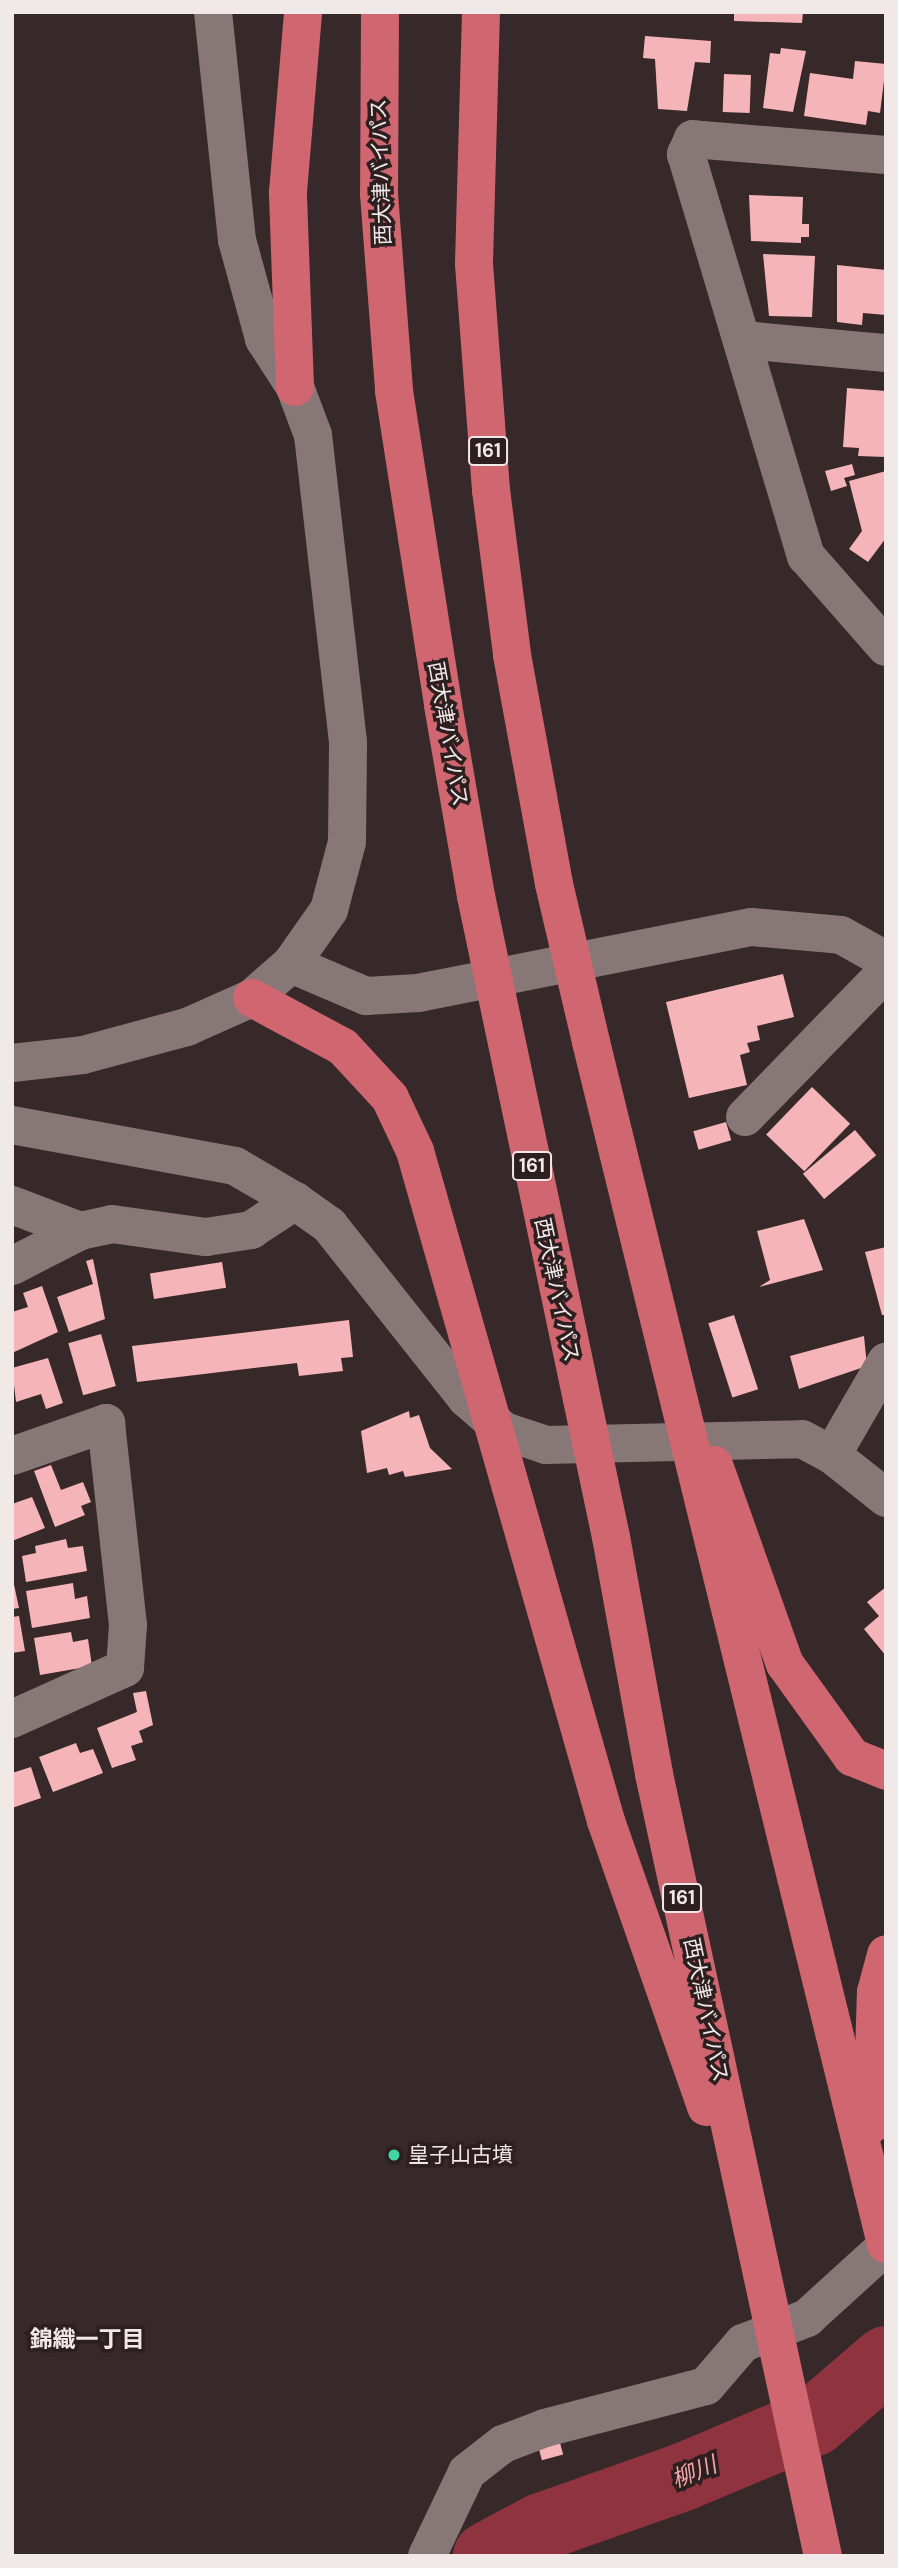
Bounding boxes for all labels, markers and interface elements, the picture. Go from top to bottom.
street label: 西大津バイパス [366,98,396,246]
road number: 161 [467,436,509,466]
street label: 西大津バイパス [423,659,473,809]
road number: 161 [511,1150,553,1182]
street label: 西大津バイパス [529,1215,585,1365]
road number: 161 [661,1882,703,1914]
street label: 西大津バイパス [678,1935,734,2085]
place label: 皇子山古墳 [408,2142,513,2168]
marker: 皇子山古墳 [386,2147,402,2163]
district label: 錦織一丁目 [30,2325,144,2353]
water label: 柳川 [668,2451,720,2493]

